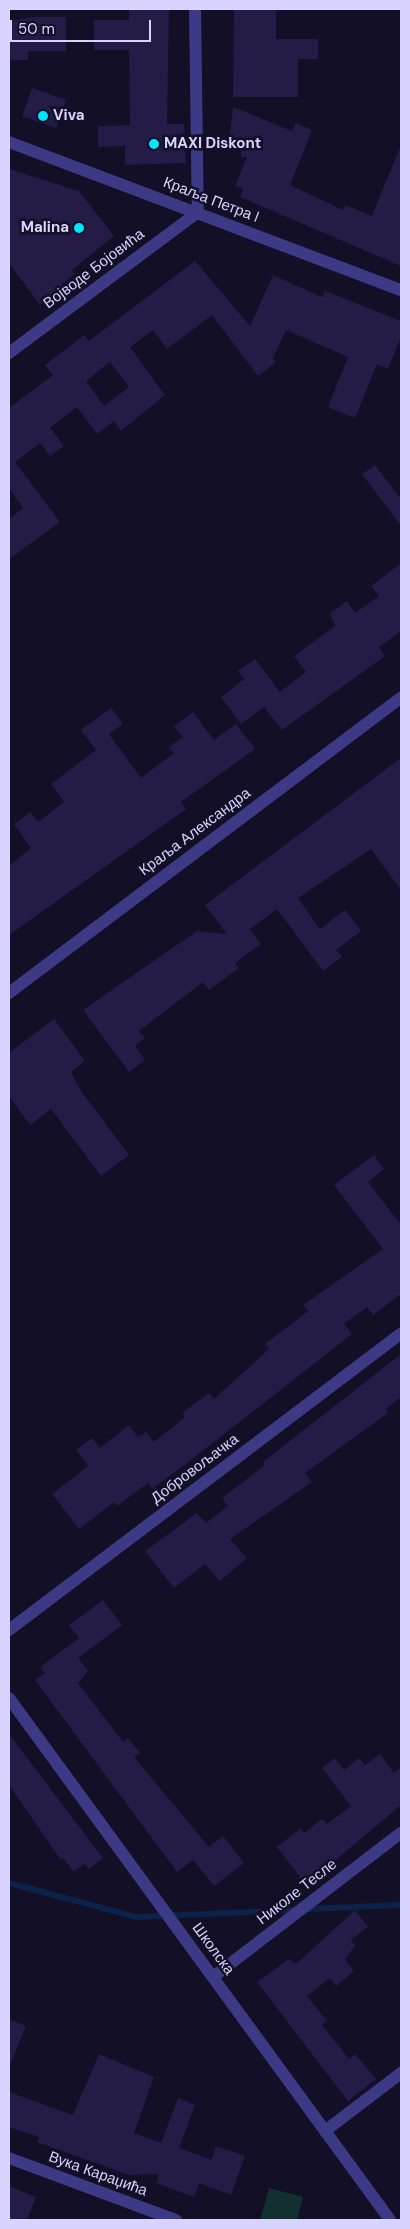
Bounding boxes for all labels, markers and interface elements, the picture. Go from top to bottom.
scale bar [12,10,154,42]
text: 50 m [18,19,55,39]
place label: Viva [53,107,85,125]
marker: Viva [37,110,49,122]
place label: MAXI Diskont [164,135,261,153]
marker: MAXI Diskont [148,138,160,150]
street label: Краља Петра I [161,173,261,227]
place label: Malina [21,219,69,237]
marker: Malina [73,222,85,234]
street label: Војводе Бојовића [40,225,148,313]
street label: Краља Александра [136,784,254,880]
street label: Добровољачка [148,1430,242,1508]
street label: Николе Тесле [254,1855,340,1929]
street label: Школска [188,1919,238,1979]
street label: Вука Караџића [46,2148,150,2200]

